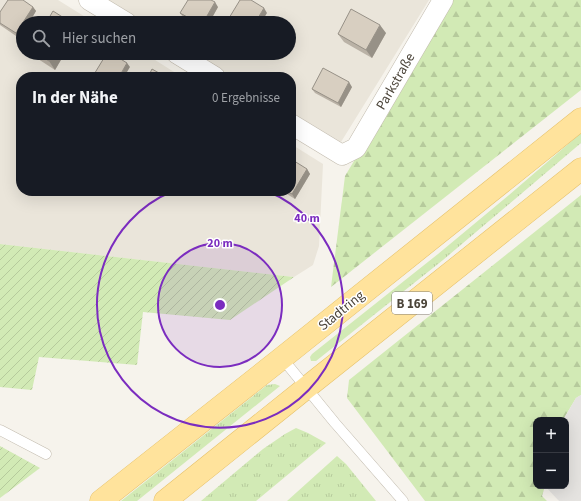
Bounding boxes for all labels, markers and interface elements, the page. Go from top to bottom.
search box [16,16,296,60]
icon: search [30,27,52,49]
text: Hier suchen [62,28,136,49]
street label: Parkstraße [371,49,420,114]
text: In der Nähe [32,86,118,110]
text: 0 Ergebnisse [212,89,280,107]
text: 40 m [294,210,320,227]
text: 20 m [207,235,233,252]
street label: Stadtring [314,286,369,336]
road number: B 169 [392,292,432,314]
centre of rings [213,298,227,312]
map controls [533,417,569,489]
button: + [533,417,569,453]
button: − [533,453,569,489]

